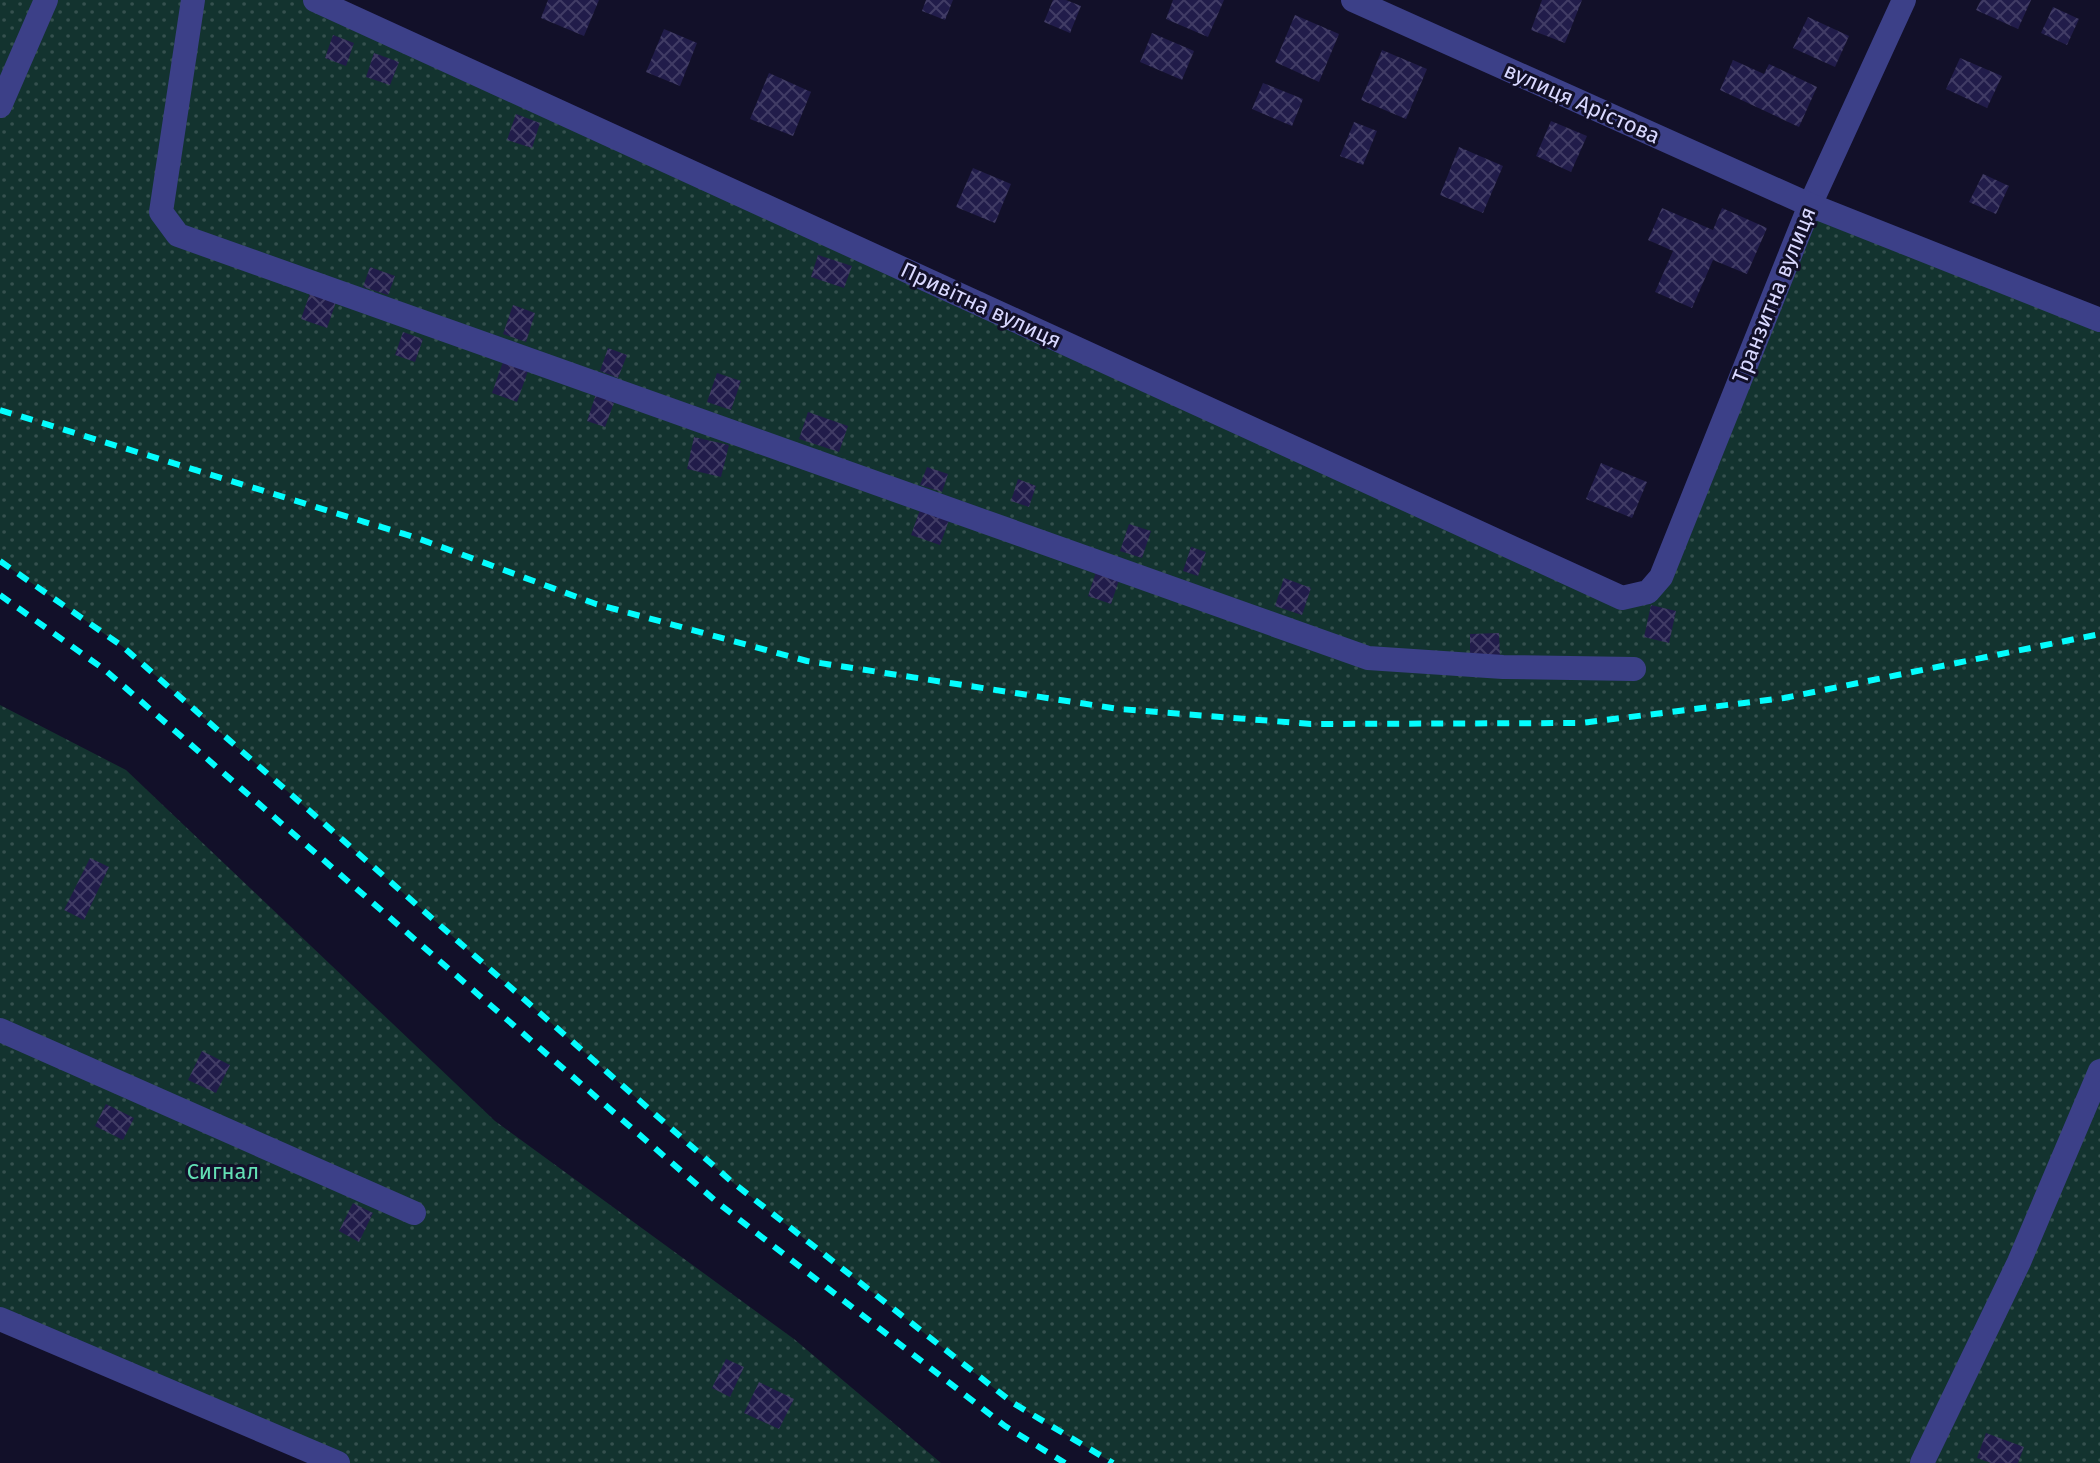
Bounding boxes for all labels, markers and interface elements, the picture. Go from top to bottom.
street label: вулиця Арістова [1500,56,1664,150]
street label: Транзитна вулиця [1726,203,1822,387]
street label: Привітна вулиця [896,256,1066,354]
park label: Сигнал [187,1158,259,1185]

